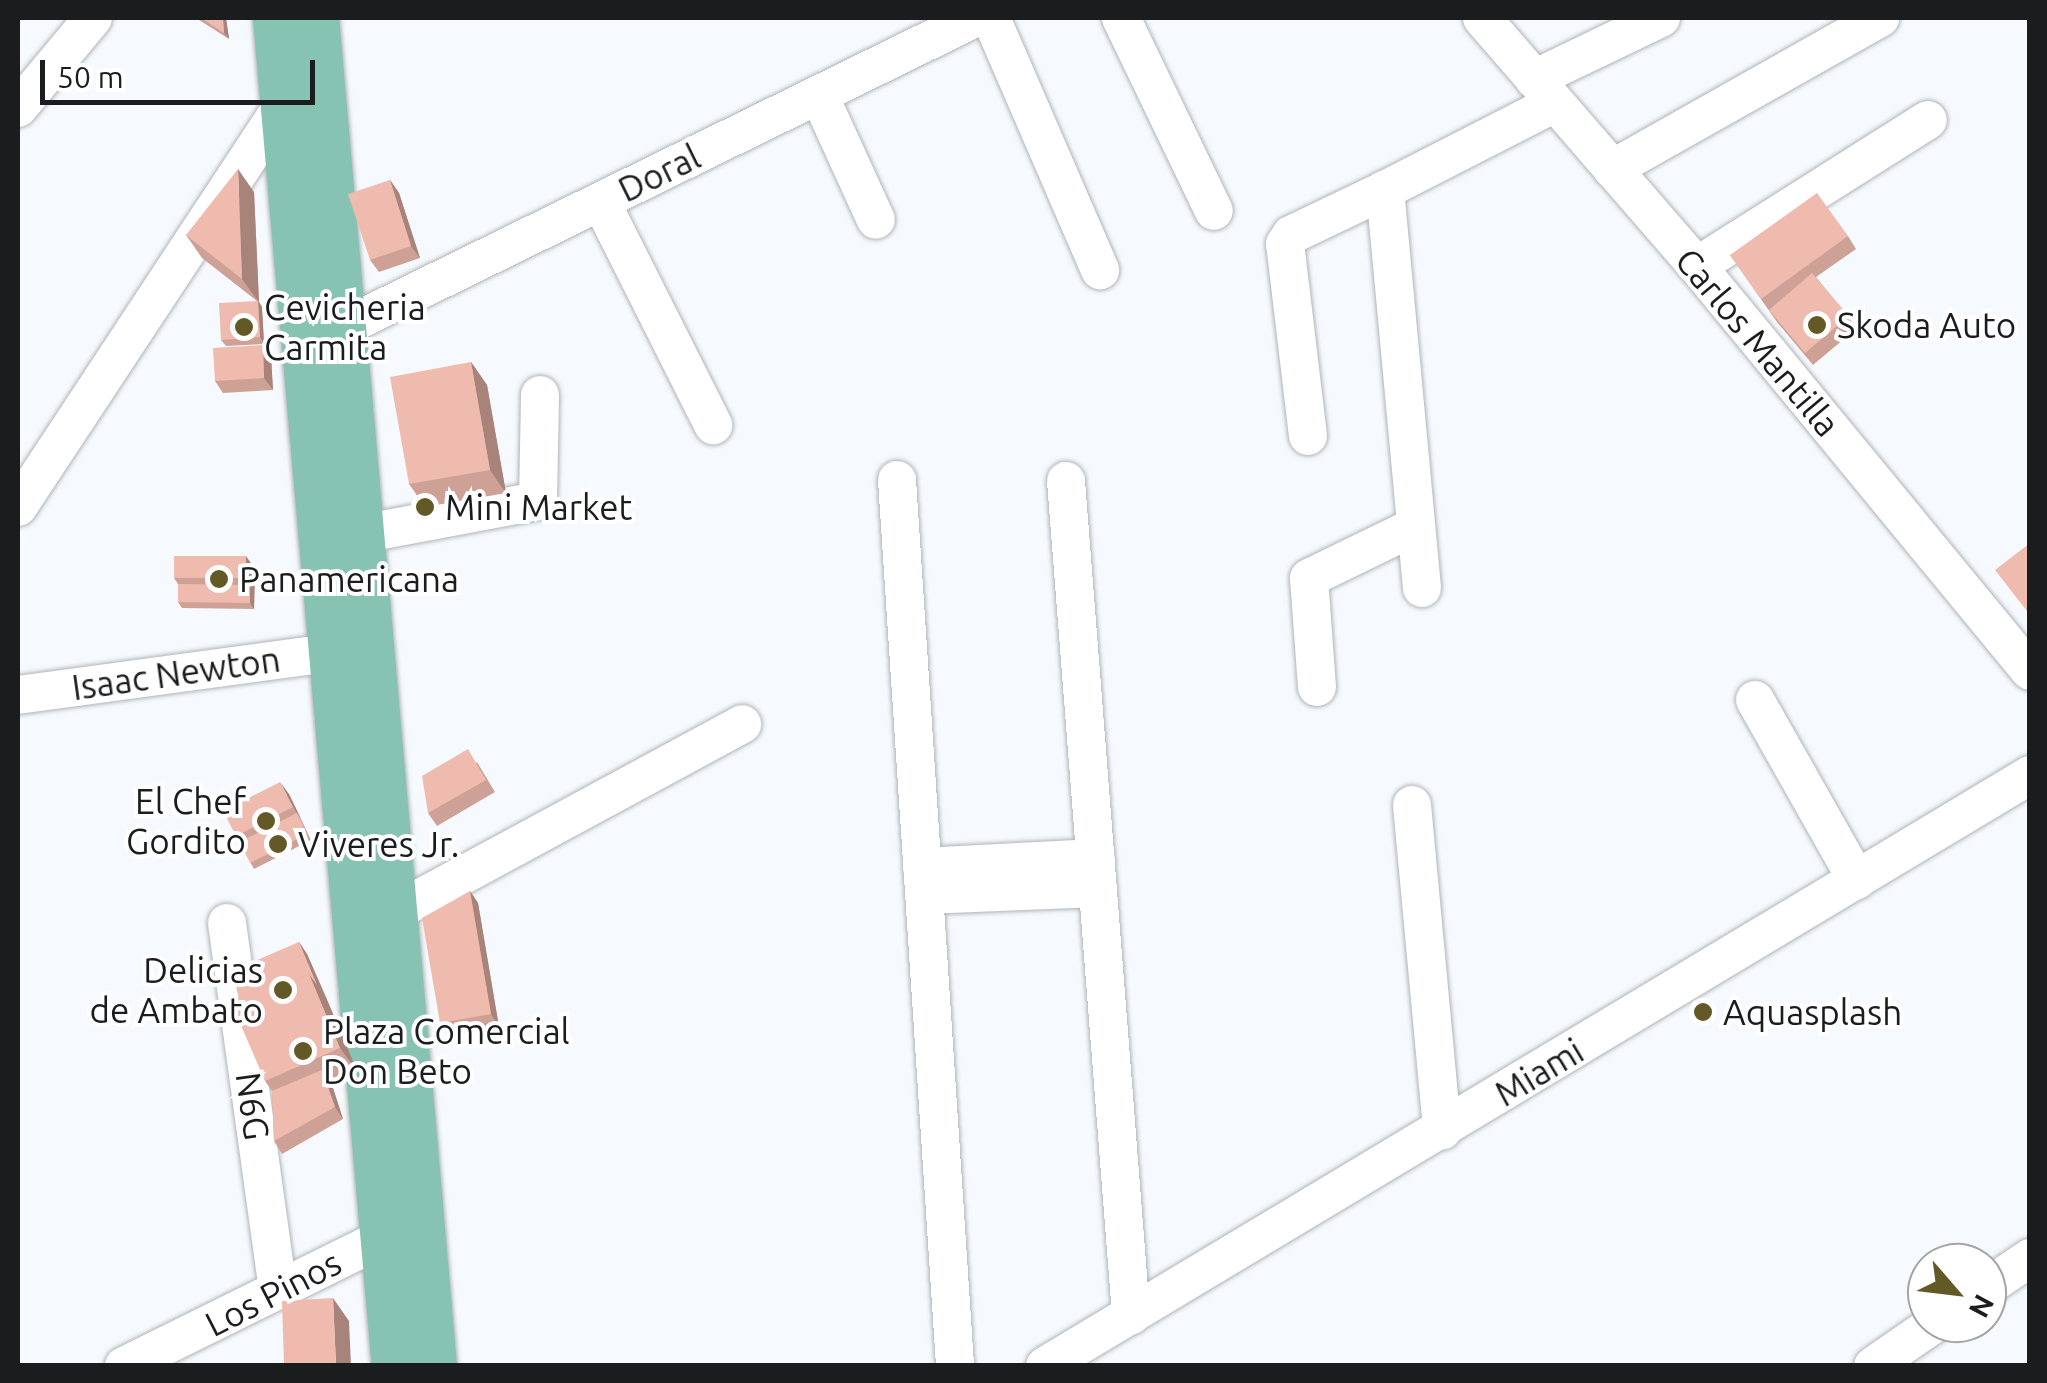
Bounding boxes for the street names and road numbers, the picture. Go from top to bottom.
street label: Doral [611,135,707,211]
street label: Carlos Mantilla [1667,239,1849,445]
street label: Isaac Newton [69,638,283,708]
street label: Miami [1487,1029,1591,1115]
street label: N6G [227,1069,279,1143]
street label: Los Pinos [198,1241,348,1345]

